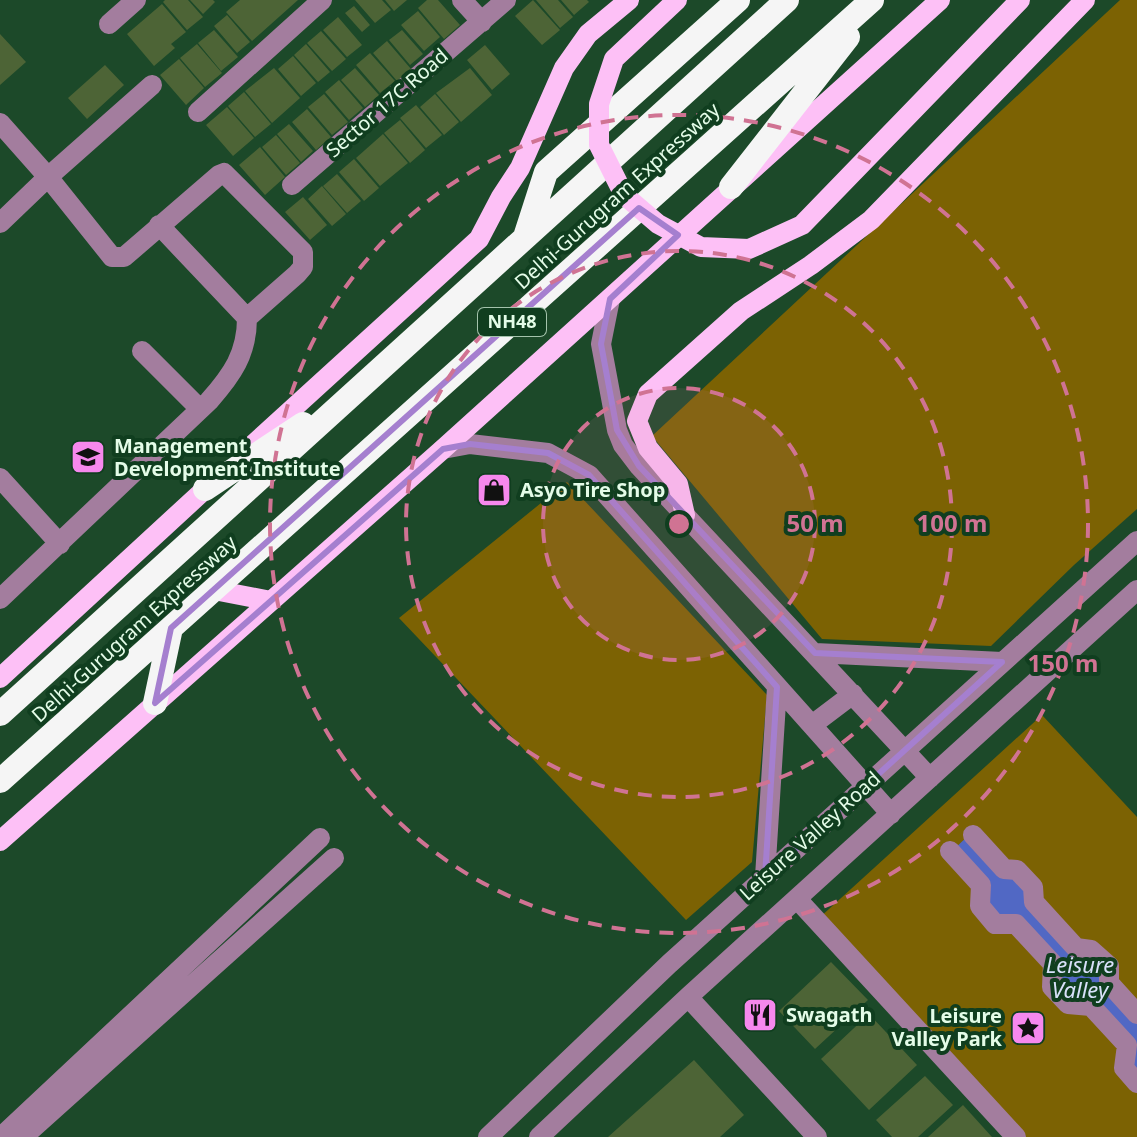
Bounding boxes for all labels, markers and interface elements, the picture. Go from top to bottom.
street label: Sector 17C Road [320,42,453,163]
street label: Delhi-Gurugram Expressway [508,96,726,295]
road number: NH48 [478,308,546,336]
place label: Management Development Institute [114,432,341,482]
school or university icon: Management Development Institute [69,438,107,476]
shop icon: Asyo Tire Shop [475,471,513,509]
place label: Asyo Tire Shop [520,476,665,503]
text: 50 m [786,506,844,539]
text: 100 m [917,506,987,539]
centre of rings [665,510,693,538]
street label: Delhi-Gurugram Expressway [25,529,243,728]
text: 150 m [1028,646,1098,679]
street label: Leisure Valley Road [733,765,886,906]
water label: Leisure Valley [1046,949,1114,1004]
restaurant icon: Swagath [741,996,779,1034]
place label: Swagath [786,1001,872,1028]
place label: Leisure Valley Park [892,1002,1003,1052]
place icon: Leisure Valley Park [1009,1009,1047,1047]

